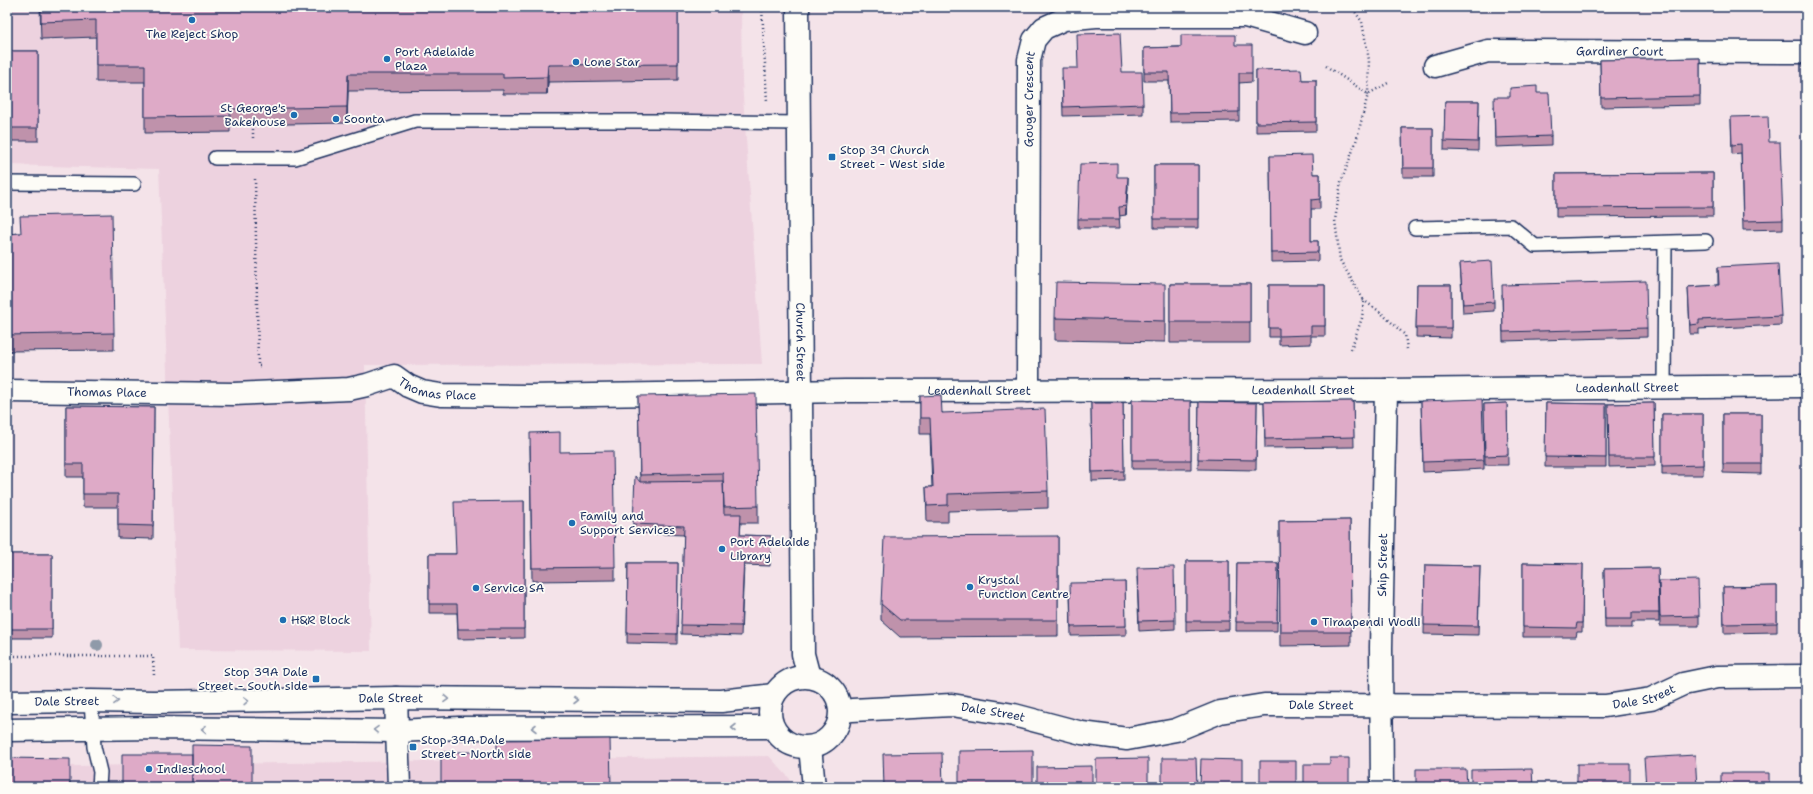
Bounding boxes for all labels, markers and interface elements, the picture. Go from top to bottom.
marker: The Reject Shop [187,15,197,25]
place label: The Reject Shop [146,26,239,42]
street label: Gardiner Court [1576,43,1664,60]
place label: Port Adelaide Plaza [395,44,475,74]
street label: Gouger Crescent [1020,49,1039,147]
marker: Port Adelaide Plaza [382,54,392,64]
place label: Lone Star [584,54,641,70]
marker: Lone Star [571,57,581,67]
place label: St George's Bakehouse [220,100,286,130]
marker: St George's Bakehouse [289,110,299,120]
place label: Soonta [344,111,385,127]
marker: Soonta [331,114,341,124]
place label: Stop 39 Church Street - West side [840,142,945,172]
marker: Stop 39 Church Street - West side [827,152,837,162]
street label: Church Street [792,302,809,382]
street label: Thomas Place [395,374,477,403]
street label: Leadenhall Street [1575,379,1679,396]
street label: Leadenhall Street [1252,382,1355,398]
street label: Leadenhall Street [928,383,1031,399]
street label: Thomas Place [67,384,147,401]
place label: Family and Support Services [580,508,675,538]
marker: Family and Support Services [567,518,577,528]
street label: Ship Street [1374,533,1391,597]
place label: Port Adelaide Library [730,534,810,564]
marker: Port Adelaide Library [717,544,727,554]
place label: Krystal Function Centre [978,572,1069,602]
place label: Service SA [484,580,545,596]
marker: Krystal Function Centre [965,582,975,592]
marker: Service SA [471,583,481,593]
place label: H&R Block [291,612,350,628]
place label: Tiraapendi Wodli [1322,614,1421,630]
marker: H&R Block [278,615,288,625]
marker: Tiraapendi Wodli [1309,617,1319,627]
place label: Stop 39A Dale Street - South side [198,664,308,694]
marker: Stop 39A Dale Street - South side [311,674,321,684]
street label: Dale Street [1612,681,1678,713]
street label: Dale Street [358,690,423,707]
street label: Dale Street [34,693,100,710]
one-way arrow [443,694,449,703]
one-way arrow [573,696,579,704]
one-way arrow [113,697,119,705]
one-way arrow [243,697,249,705]
street label: Dale Street [1289,697,1354,713]
street label: Dale Street [960,699,1027,726]
one-way arrow [531,724,537,732]
one-way arrow [731,724,737,732]
one-way arrow [201,725,207,733]
one-way arrow [373,726,379,734]
place label: Stop 39A Dale Street - North side [421,732,532,762]
marker: Stop 39A Dale Street - North side [408,742,418,752]
place label: Indieschool [157,761,225,777]
marker: Indieschool [144,764,154,774]

